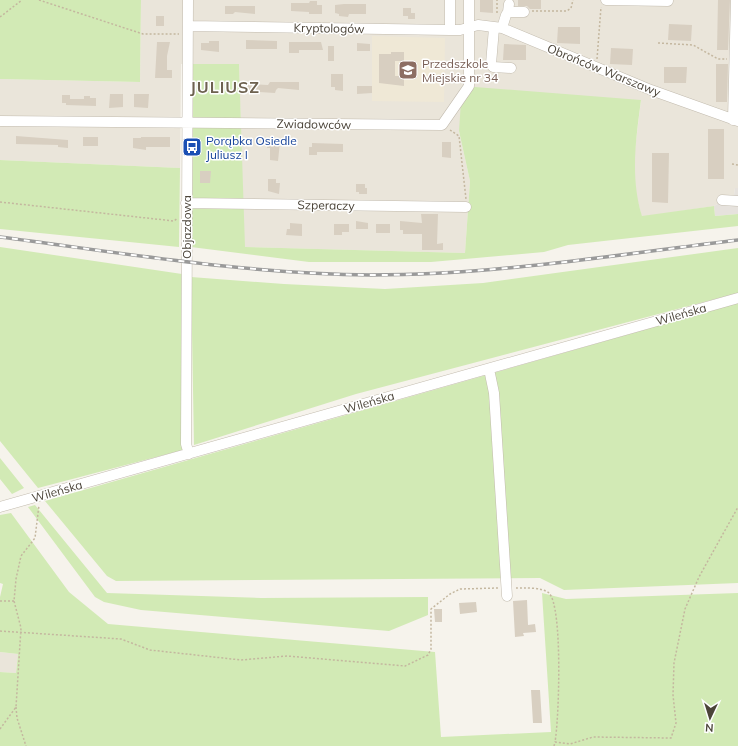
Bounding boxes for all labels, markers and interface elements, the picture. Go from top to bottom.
street label: Kryptologów [293,20,365,36]
street label: Obrońców Warszawy [545,40,664,100]
place label: Przedszkole Miejskie nr 34 [422,56,498,85]
school or university icon: Przedszkole Miejskie nr 34 [397,59,419,81]
district label: JULIUSZ [190,77,260,97]
street label: Zwiadowców [277,116,352,132]
place label: Porąbka Osiedle Juliusz I [206,133,297,162]
bus stop icon: Porąbka Osiedle Juliusz I [181,136,203,158]
street label: Objazdowa [179,195,194,259]
street label: Szperaczy [297,197,355,213]
street label: Wileńska [654,300,708,328]
street label: Wileńska [342,388,396,416]
street label: Wileńska [30,477,84,505]
north arrow [690,698,730,738]
text: N [705,721,714,735]

